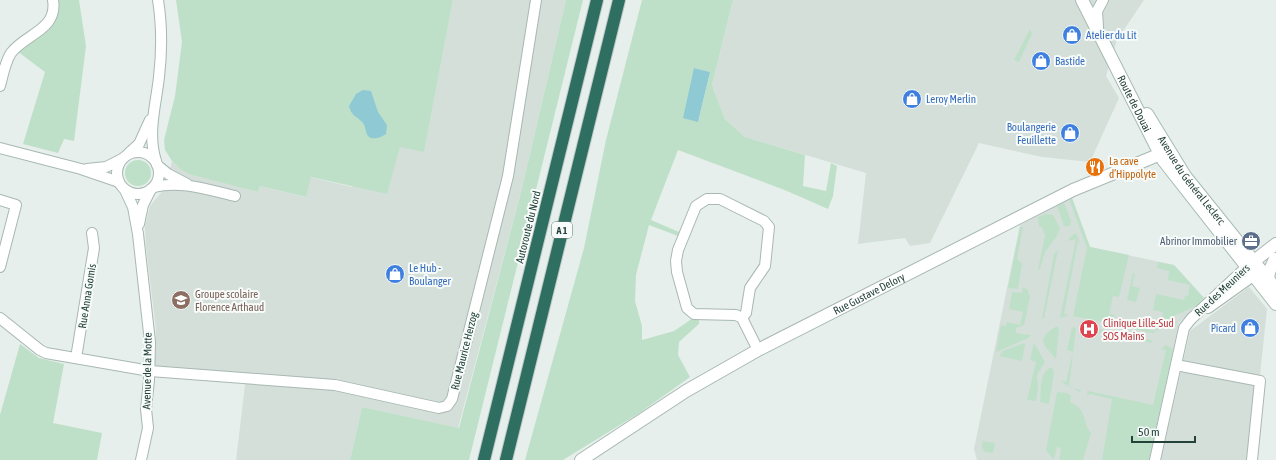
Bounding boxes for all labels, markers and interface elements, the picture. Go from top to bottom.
shop icon: Atelier du Lit [1061,24,1083,46]
place label: Atelier du Lit [1086,29,1137,41]
shop icon: Bastide [1030,50,1052,72]
place label: Bastide [1055,55,1085,67]
street label: Route de Douai [1115,73,1154,134]
shop icon: Leroy Merlin [901,88,923,110]
place label: Leroy Merlin [926,93,976,105]
place label: Boulangerie Feuillette [1007,121,1056,146]
shop icon: Boulangerie Feuillette [1059,122,1081,144]
street label: Avenue du Général Leclerc [1156,134,1228,228]
place label: La cave d’Hippolyte [1109,155,1156,180]
restaurant icon: La cave d’Hippolyte [1084,156,1106,178]
street label: Autoroute du Nord [513,189,543,265]
road number: A 1 [552,222,572,238]
office icon: Abrinor Immobilier [1240,230,1262,252]
place label: Abrinor Immobilier [1160,235,1238,247]
street label: Rue des Meuniers [1192,261,1252,318]
place label: Le Hub - Boulanger [409,262,452,287]
street label: Rue Anna Gomis [76,263,98,329]
shop icon: Le Hub - Boulanger [384,263,406,285]
street label: Rue Gustave Delory [831,270,907,317]
place label: Groupe scolaire Florence Arthaud [195,288,264,313]
school or university icon: Groupe scolaire Florence Arthaud [170,289,192,311]
street label: Rue Maurice Herzog [449,311,480,391]
place label: Clinique Lille-Sud SOS Mains [1103,317,1174,342]
shop icon: Picard [1239,317,1261,339]
hospital icon: Clinique Lille-Sud SOS Mains [1078,318,1100,340]
place label: Picard [1211,322,1236,334]
street label: Avenue de la Motte [140,332,154,410]
scale bar [1132,418,1195,444]
text: 50 m [1138,425,1160,439]

